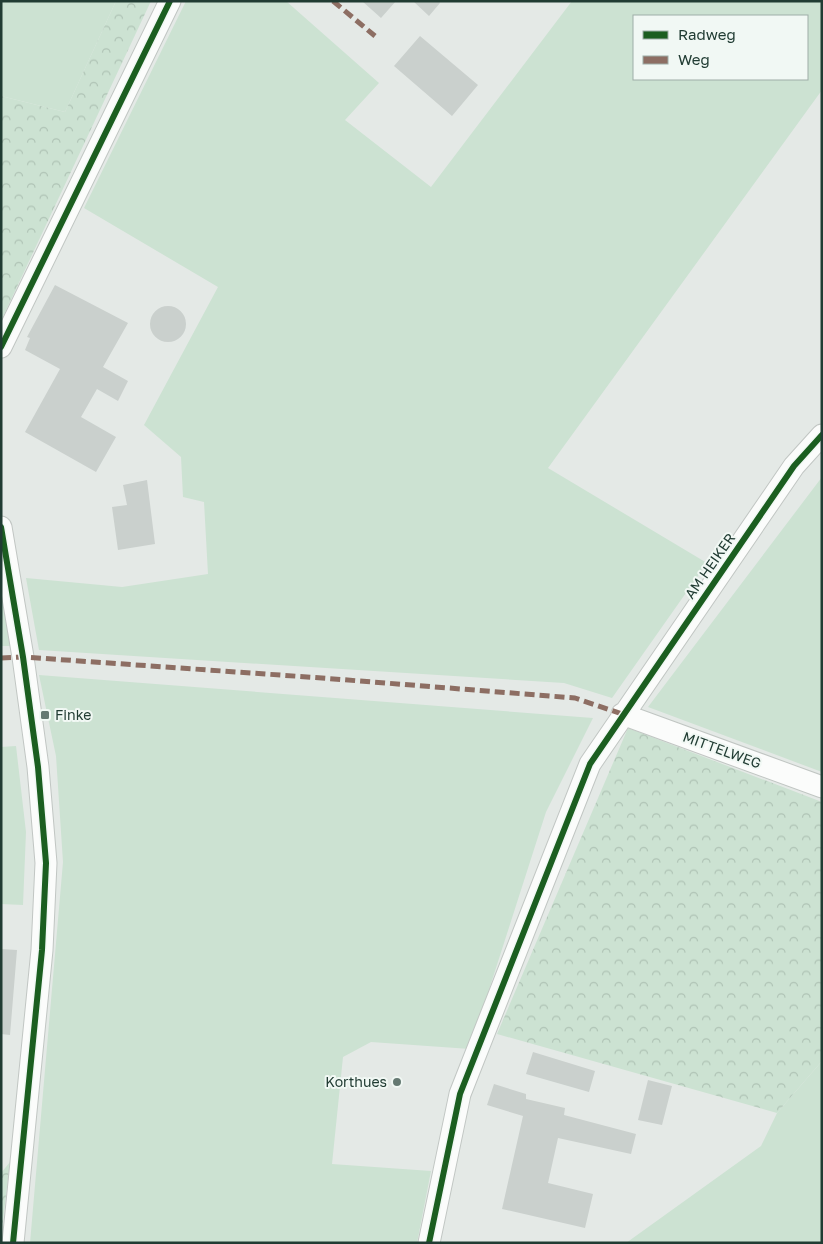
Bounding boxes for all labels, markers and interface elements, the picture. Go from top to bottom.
legend [633,15,808,80]
text: Radweg [678,25,736,43]
text: Weg [678,50,710,68]
street label: AM HEIKER [681,530,738,602]
place label: Finke [55,706,91,723]
marker: Finke [39,709,51,721]
street label: MITTELWEG [681,728,764,772]
place label: Korthues [325,1073,387,1090]
marker: Korthues [391,1076,403,1088]

